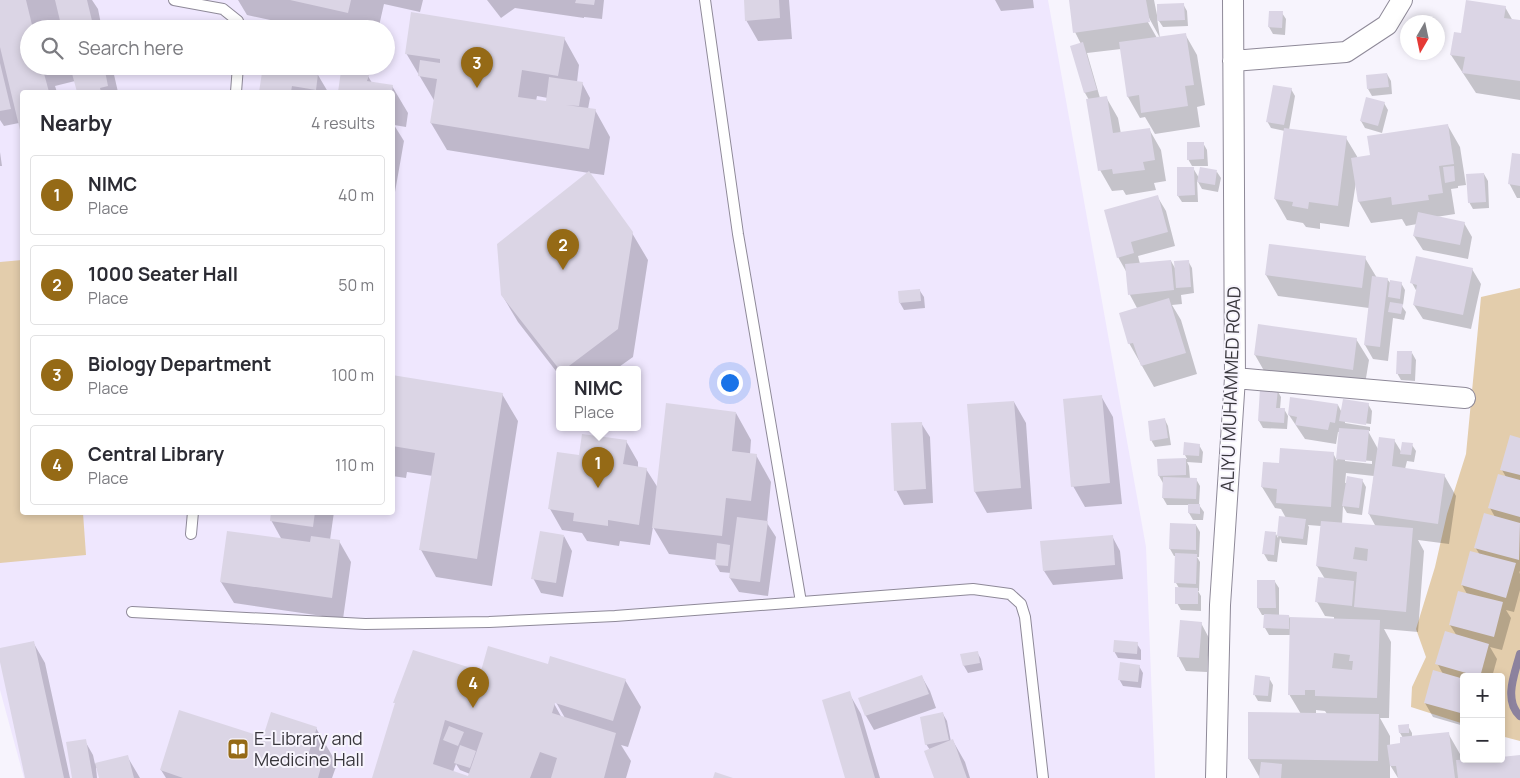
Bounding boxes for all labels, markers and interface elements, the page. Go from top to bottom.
north arrow [1400,15,1445,60]
search box [20,20,395,75]
icon: search [38,34,66,62]
text: Search here [78,35,184,61]
pin: 3 [461,47,493,88]
text: Nearby [40,109,112,137]
text: 4 results [311,112,375,134]
text: NIMC [88,171,137,197]
text: 1 [53,184,61,206]
text: 40 m [338,184,374,206]
text: Place [88,197,128,219]
pin: 2 [547,229,579,270]
text: 1000 Seater Hall [88,261,238,287]
text: 2 [52,274,62,296]
text: 50 m [338,274,374,296]
street label: ALIYU MUHAMMED ROAD [1214,286,1246,492]
text: Place [88,287,128,309]
text: Biology Department [88,351,271,377]
text: 3 [52,364,62,386]
text: 100 m [331,364,374,386]
popup [556,366,641,431]
your location [717,370,743,396]
text: NIMC [574,375,623,401]
text: Place [88,377,128,399]
text: Place [574,401,614,423]
text: Central Library [88,441,224,467]
pin: 1 [582,447,614,488]
text: 4 [52,454,62,476]
text: 110 m [335,454,374,476]
text: Place [88,467,128,489]
pin: 4 [457,667,489,708]
map controls [1460,673,1505,763]
button: + [1460,673,1505,718]
button: − [1460,718,1505,763]
place label: E-Library and Medicine Hall [254,726,364,771]
library icon: E-Library and Medicine Hall [226,737,250,761]

